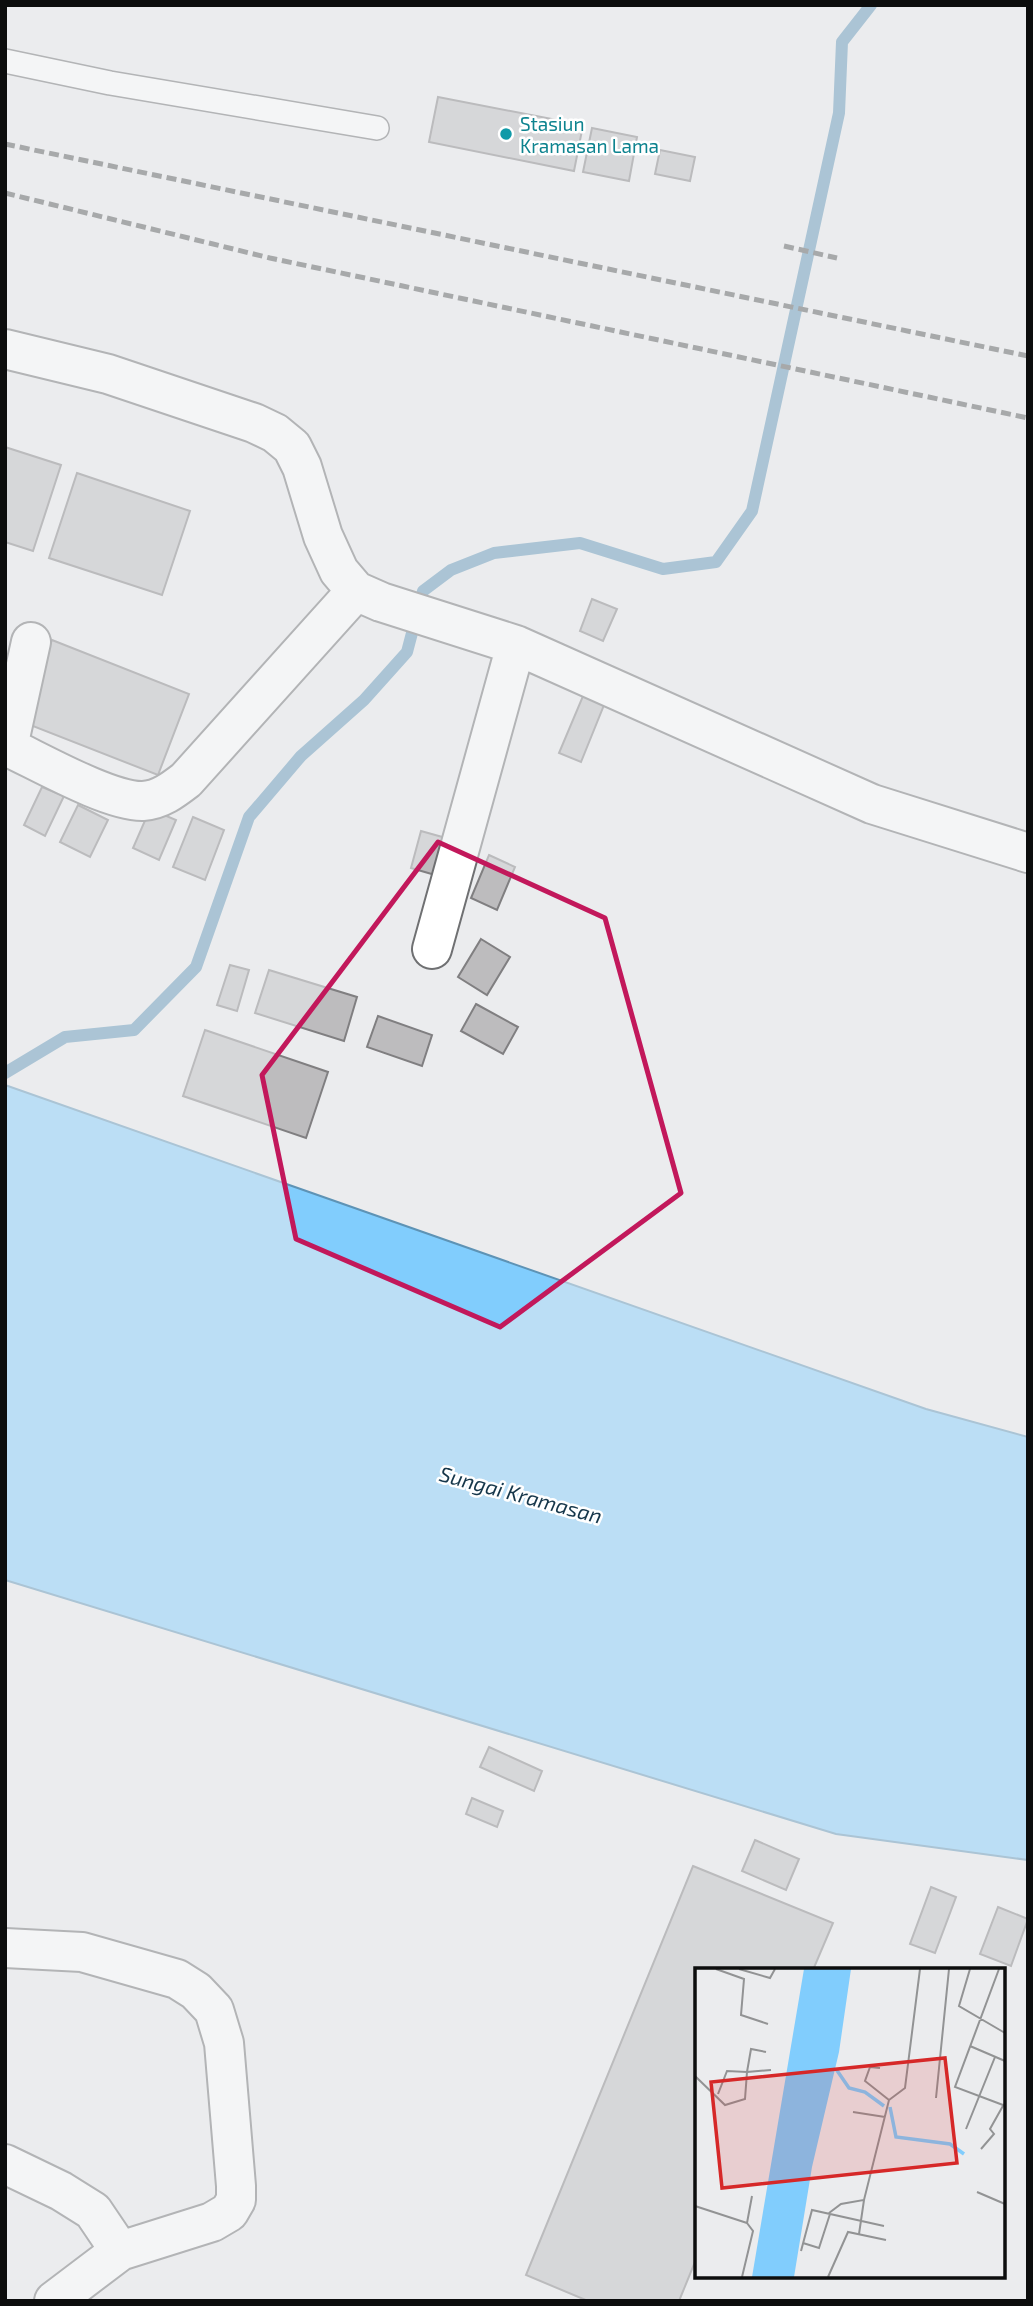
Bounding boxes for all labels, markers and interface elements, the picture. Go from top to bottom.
place label: Stasiun Kramasan Lama [520,112,659,157]
marker: Stasiun Kramasan Lama [498,126,514,142]
water label: Sungai Kramasan [437,1460,605,1528]
inset map [695,1968,1005,2278]

